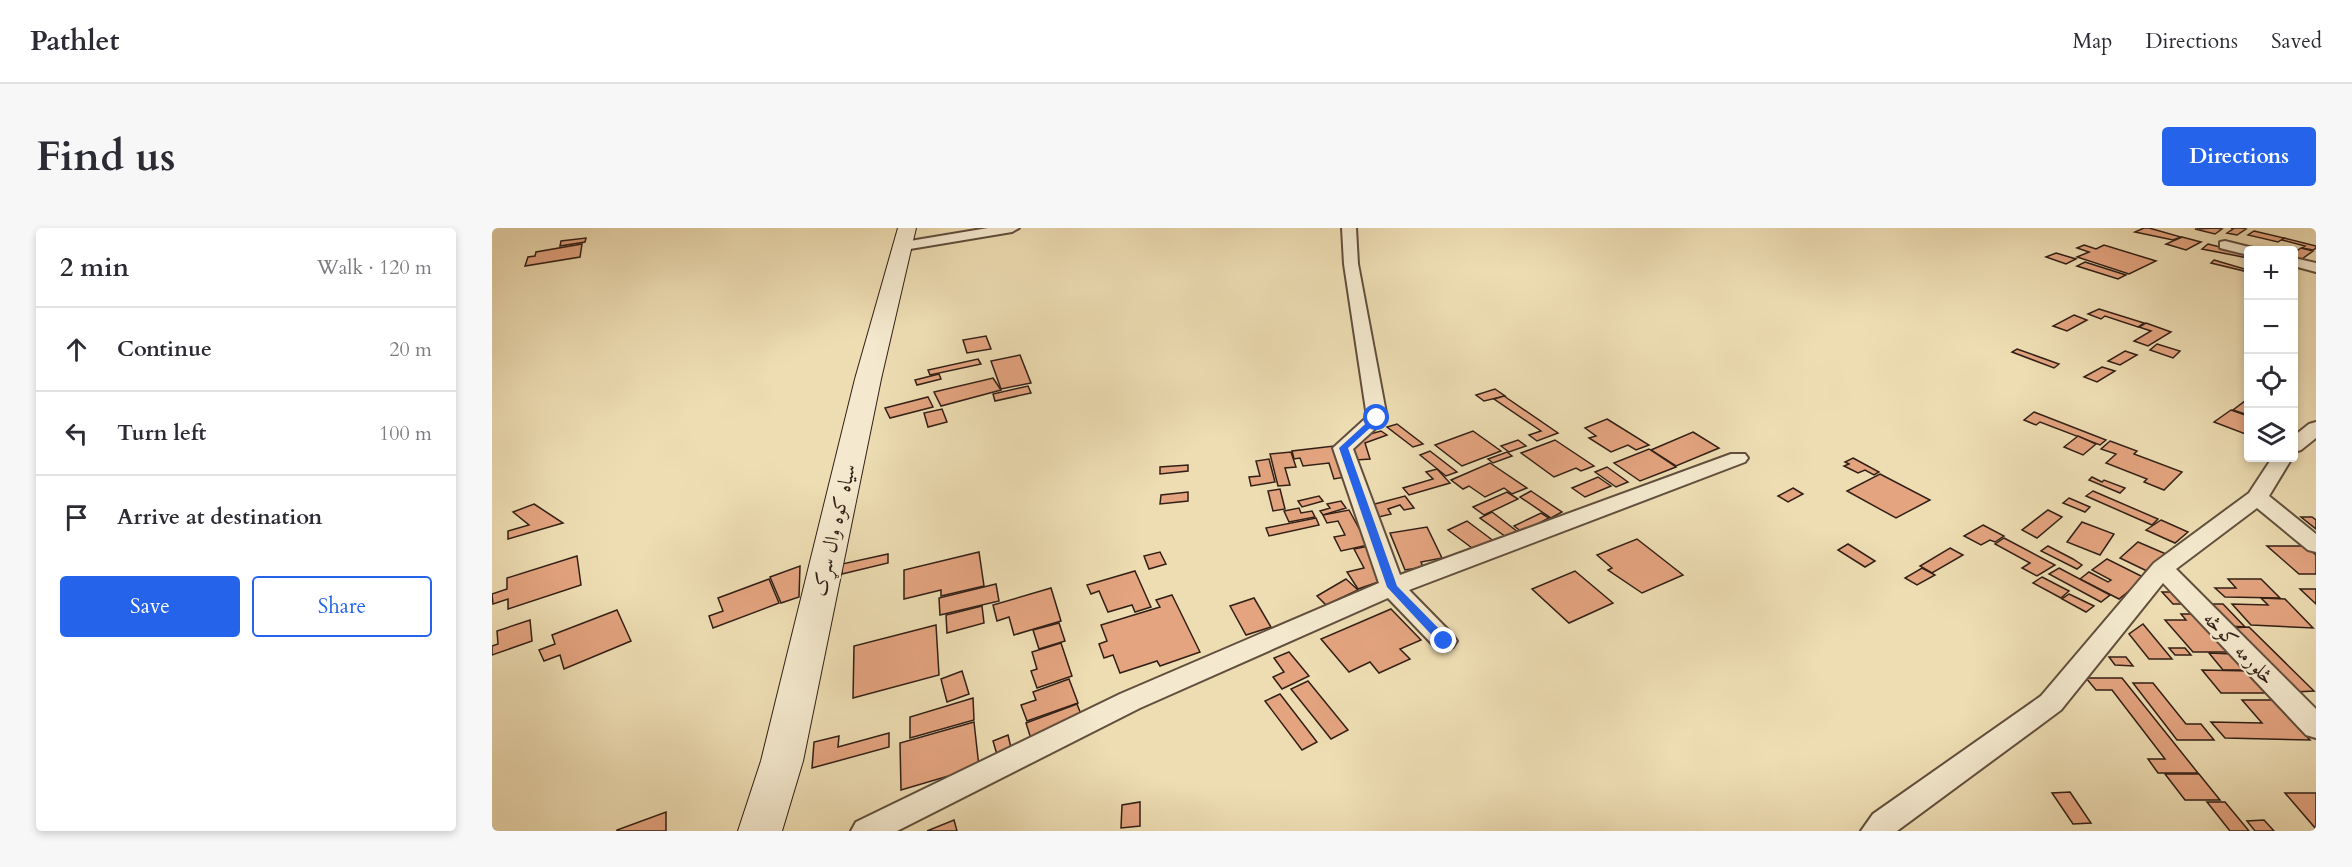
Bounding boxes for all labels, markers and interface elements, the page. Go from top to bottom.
text: Pathlet [30,22,119,60]
text: Map [2072,27,2112,56]
text: Directions [2145,27,2238,56]
text: Saved [2271,27,2322,56]
button: Directions [2162,127,2316,186]
text: Find us [36,128,176,185]
map controls [2244,246,2298,462]
button: + [2244,246,2298,300]
text: 2 min [60,250,129,285]
text: Walk · 120 m [317,254,432,281]
button: − [2244,300,2298,354]
icon: ahead [60,333,93,366]
text: Continue [117,334,212,364]
text: 20 m [389,336,432,363]
button: locate [2244,354,2298,408]
route start [1363,404,1389,430]
button: layers [2244,408,2298,462]
icon: left [60,417,93,450]
text: Turn left [117,418,206,448]
text: 100 m [379,420,432,447]
street label: سیاه کوه وال سړک [806,461,864,599]
icon: arrive [60,501,93,534]
text: Arrive at destination [117,502,322,532]
button: Save [60,576,240,637]
button: Share [252,576,432,637]
street label: څلورمه کوڅه [2197,606,2281,690]
route end [1430,627,1456,653]

